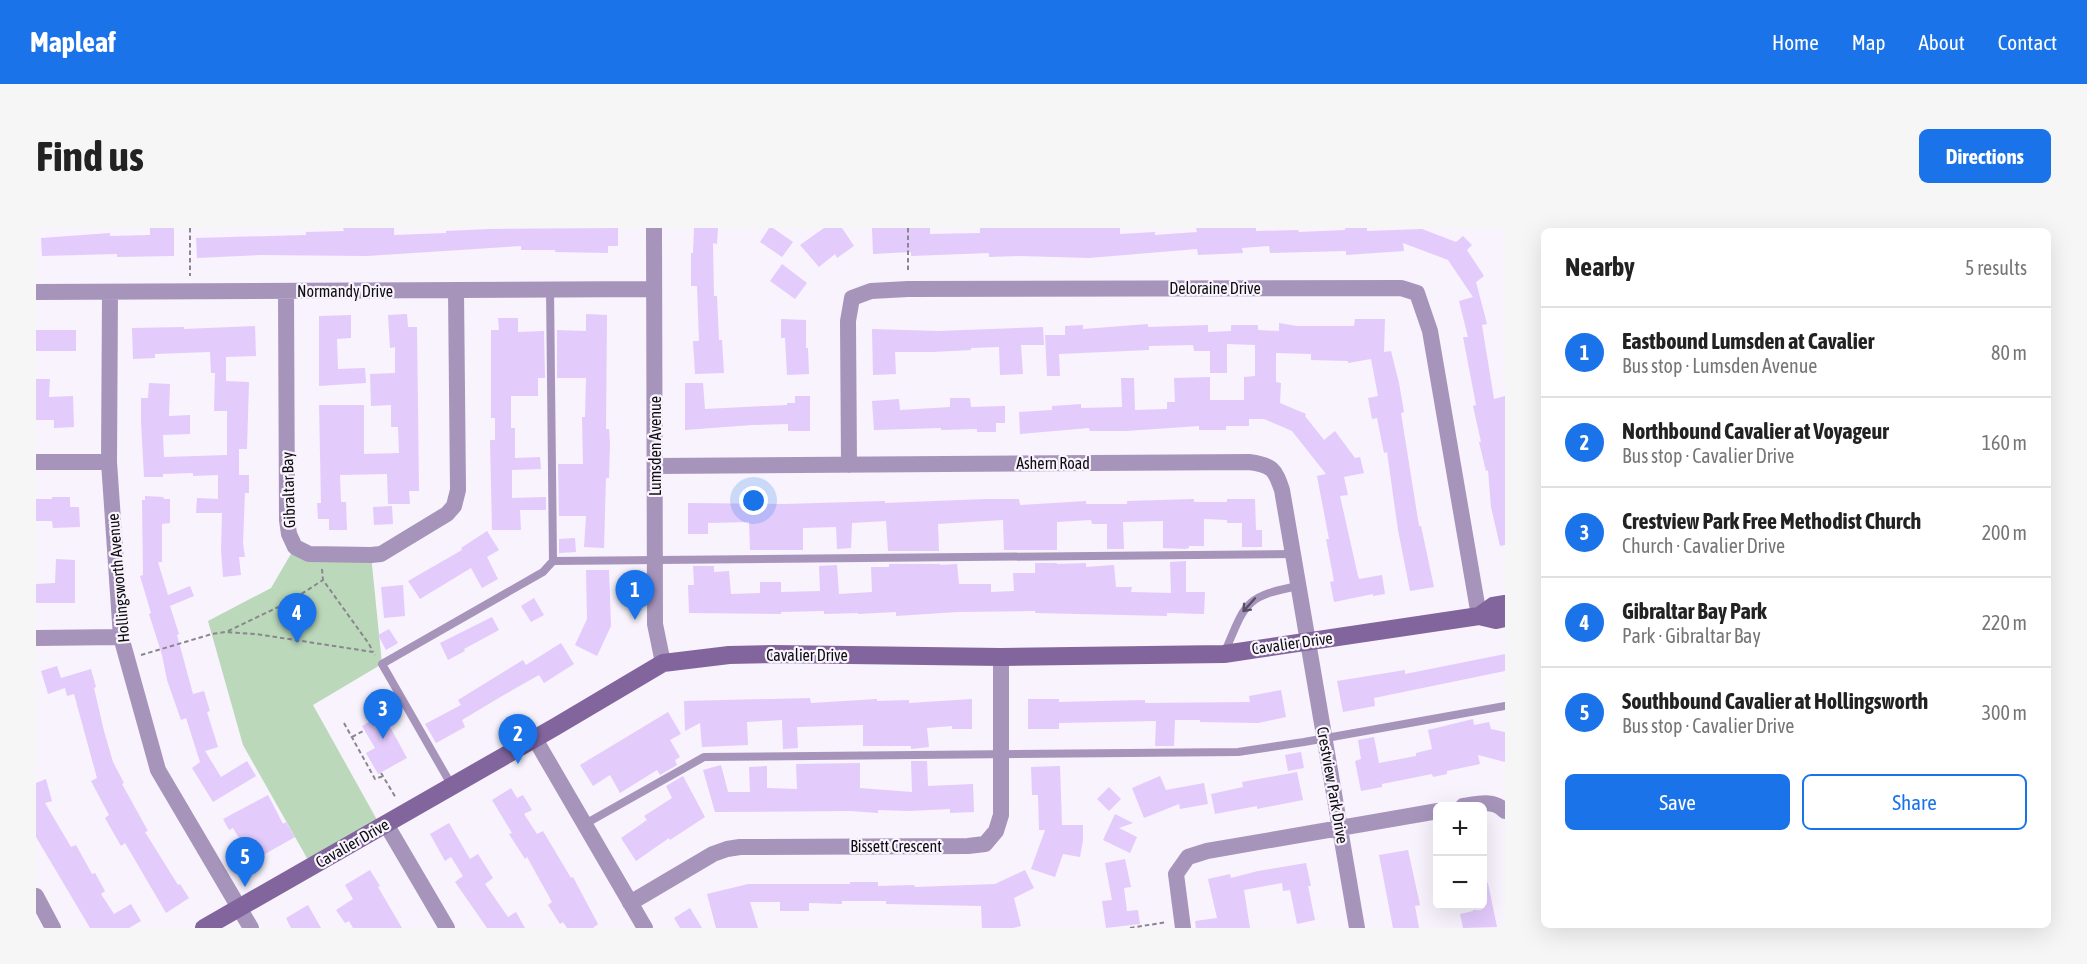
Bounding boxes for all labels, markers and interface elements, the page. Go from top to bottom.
text: Mapleaf [30,26,116,58]
text: Home [1772,30,1819,54]
text: Map [1852,30,1886,54]
text: About [1919,30,1965,54]
text: Contact [1998,30,2057,54]
button: Directions [1919,129,2051,183]
text: Find us [36,132,144,180]
text: Nearby [1565,252,1635,282]
text: 5 results [1965,256,2027,279]
street label: Deloraine Drive [1169,279,1261,297]
street label: Normandy Drive [297,282,393,301]
text: Eastbound Lumsden at Cavalier [1622,328,1874,354]
text: 1 [1580,341,1589,364]
text: 80 m [1991,341,2027,364]
text: Bus stop · Lumsden Avenue [1622,354,1817,377]
street label: Lumsden Avenue [646,396,664,496]
text: Northbound Cavalier at Voyageur [1622,418,1889,444]
text: 2 [1580,431,1589,454]
text: 160 m [1982,431,2027,454]
text: Bus stop · Cavalier Drive [1622,444,1794,467]
street label: Gibraltar Bay [278,451,299,528]
street label: Ashern Road [1016,454,1090,472]
your location [739,486,768,515]
text: Crestview Park Free Methodist Church [1622,508,1921,534]
street label: Hollingsworth Avenue [103,513,134,643]
text: 3 [1580,521,1589,544]
text: 200 m [1982,521,2027,544]
text: Church · Cavalier Drive [1622,534,1785,557]
pin: 1 [616,570,654,620]
pin: 4 [278,594,316,643]
one-way arrow [1242,598,1256,613]
text: Gibraltar Bay Park [1622,598,1767,624]
text: 4 [1580,611,1589,634]
text: 220 m [1982,611,2027,634]
text: Park · Gibraltar Bay [1622,624,1761,647]
street label: Cavalier Drive [1250,628,1334,658]
street label: Cavalier Drive [766,646,848,664]
text: Southbound Cavalier at Hollingsworth [1622,688,1928,714]
pin: 3 [364,690,402,739]
text: 5 [1580,701,1589,724]
text: 300 m [1982,701,2027,724]
pin: 2 [498,714,538,764]
text: Bus stop · Cavalier Drive [1622,714,1794,737]
street label: Crestview Park Drive [1314,725,1352,845]
button: Save [1565,774,1790,830]
button: Share [1802,774,2027,830]
map controls [1433,802,1487,910]
button: + [1433,802,1487,856]
street label: Cavalier Drive [312,815,392,871]
street label: Bissett Crescent [850,837,942,855]
pin: 5 [226,838,264,887]
button: − [1433,856,1487,910]

